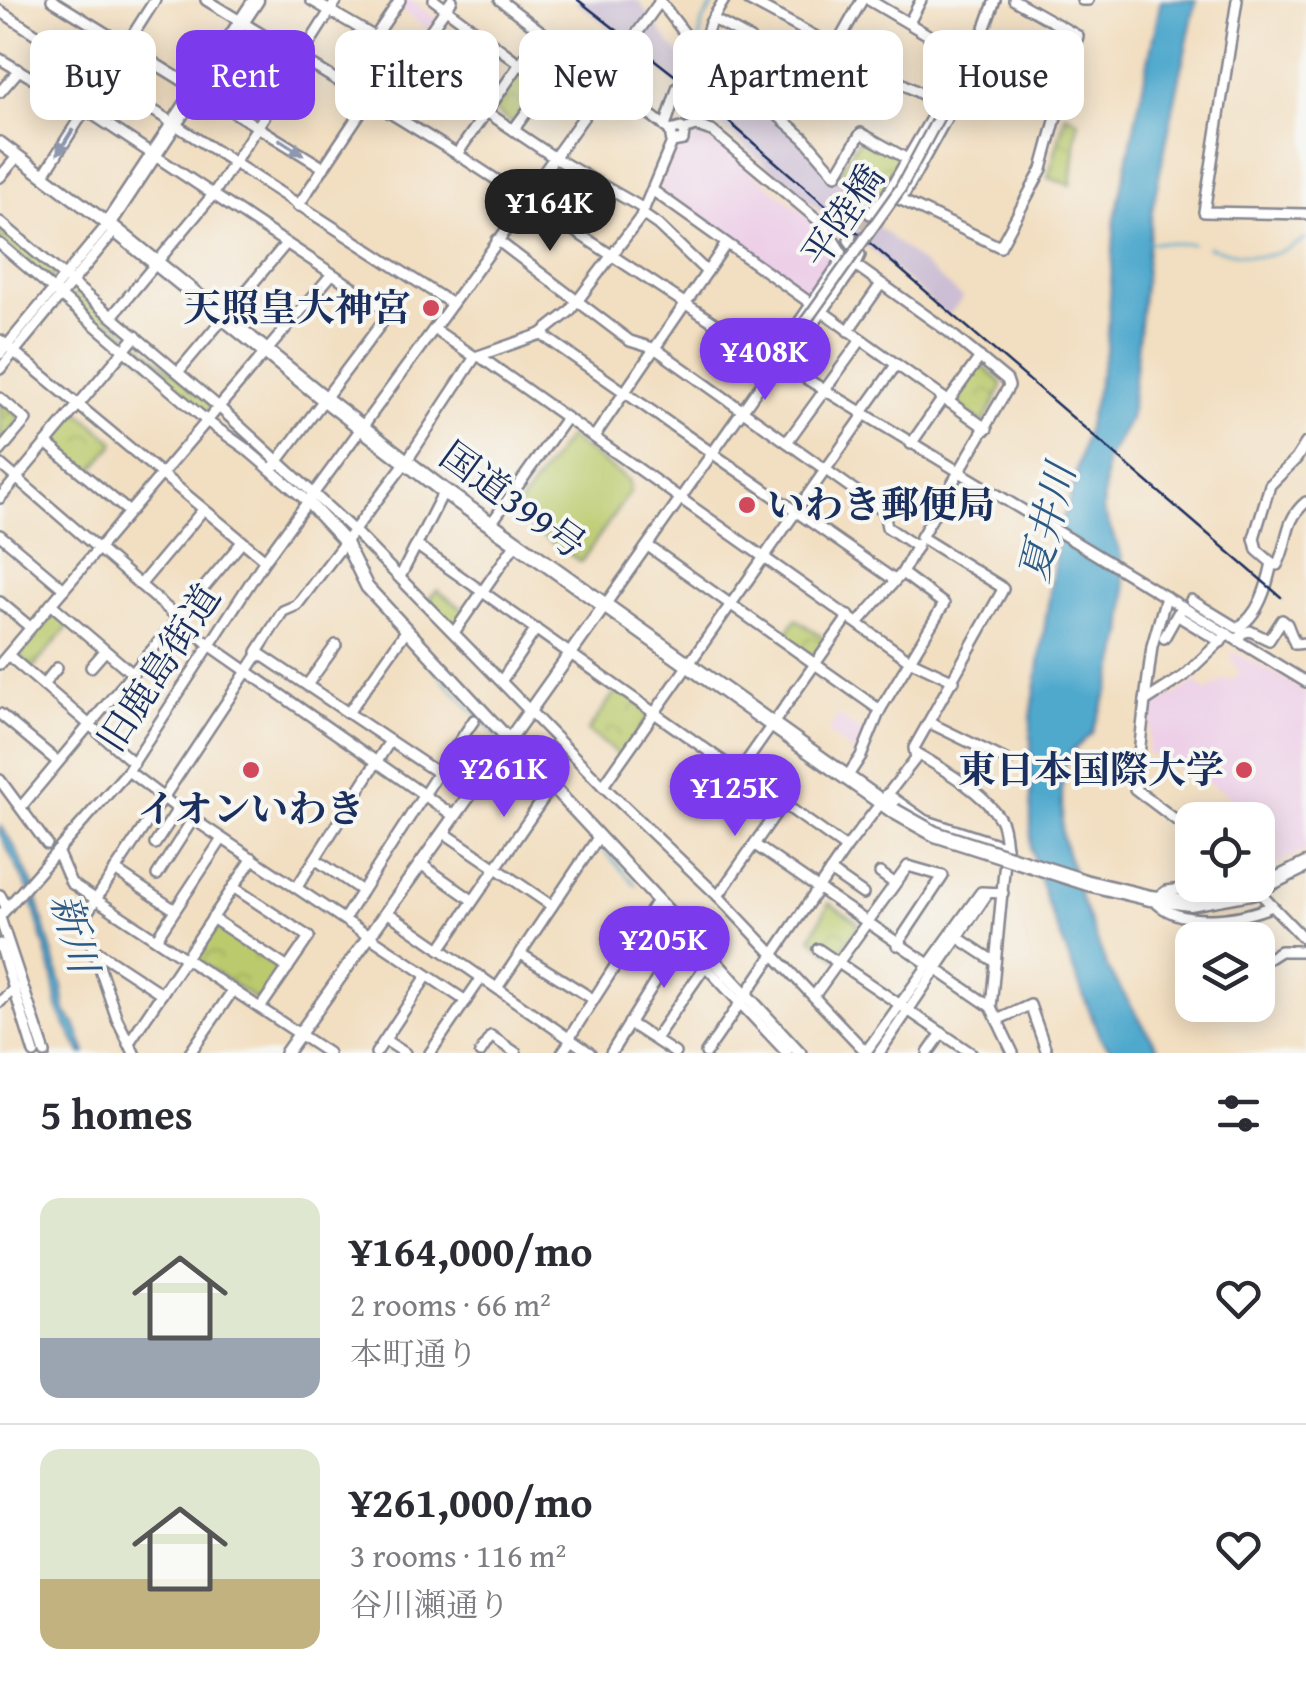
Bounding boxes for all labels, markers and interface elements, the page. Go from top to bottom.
chip: Buy [30,30,156,120]
chip: Rent [176,30,315,120]
chip: Filters [335,30,499,120]
chip: New [519,30,653,120]
chip: Apartment [673,30,903,120]
chip: House [923,30,1084,120]
one-way arrow [57,128,75,156]
one-way arrow [277,138,305,155]
street label: 平陸橋 [787,153,897,278]
pin: ¥164K [480,169,620,254]
text: ¥164K [507,178,593,225]
place label: 天照皇大神宮 [183,279,411,335]
marker: 天照皇大神宮 [420,297,442,319]
pin: ¥408K [695,318,835,403]
text: ¥408K [722,327,808,374]
street label: 国道399号 [429,427,598,571]
water label: 夏井川 [1003,454,1091,588]
place label: いわき郵便局 [767,476,995,532]
marker: いわき郵便局 [736,494,758,516]
street label: 旧鹿島街道 [83,573,233,762]
pin: ¥261K [434,735,574,820]
place label: 東日本国際大学 [958,741,1224,797]
text: ¥261K [461,744,547,791]
pin: ¥125K [665,754,805,839]
marker: イオンいわき [240,759,262,781]
marker: 東日本国際大学 [1233,759,1255,781]
text: ¥125K [692,763,778,810]
place label: イオンいわき [138,780,364,836]
map controls [1175,802,1275,1022]
button: locate [1175,802,1275,902]
water label: 新川 [37,887,115,983]
pin: ¥205K [594,906,734,991]
text: ¥205K [621,915,707,962]
button: layers [1175,922,1275,1022]
text: 5 homes [40,1083,193,1144]
icon: filters [1211,1086,1266,1141]
text: ¥164,000/mo [350,1220,593,1281]
icon: home [120,1238,240,1358]
icon: heart [1211,1271,1266,1326]
text: 2 rooms · 66 m² [350,1281,551,1328]
text: 本町通り [350,1330,478,1377]
text: ¥261,000/mo [350,1471,593,1532]
icon: home [120,1489,240,1609]
icon: heart [1211,1522,1266,1577]
text: 3 rooms · 116 m² [350,1532,566,1579]
text: 谷川瀬通り [350,1581,510,1628]

